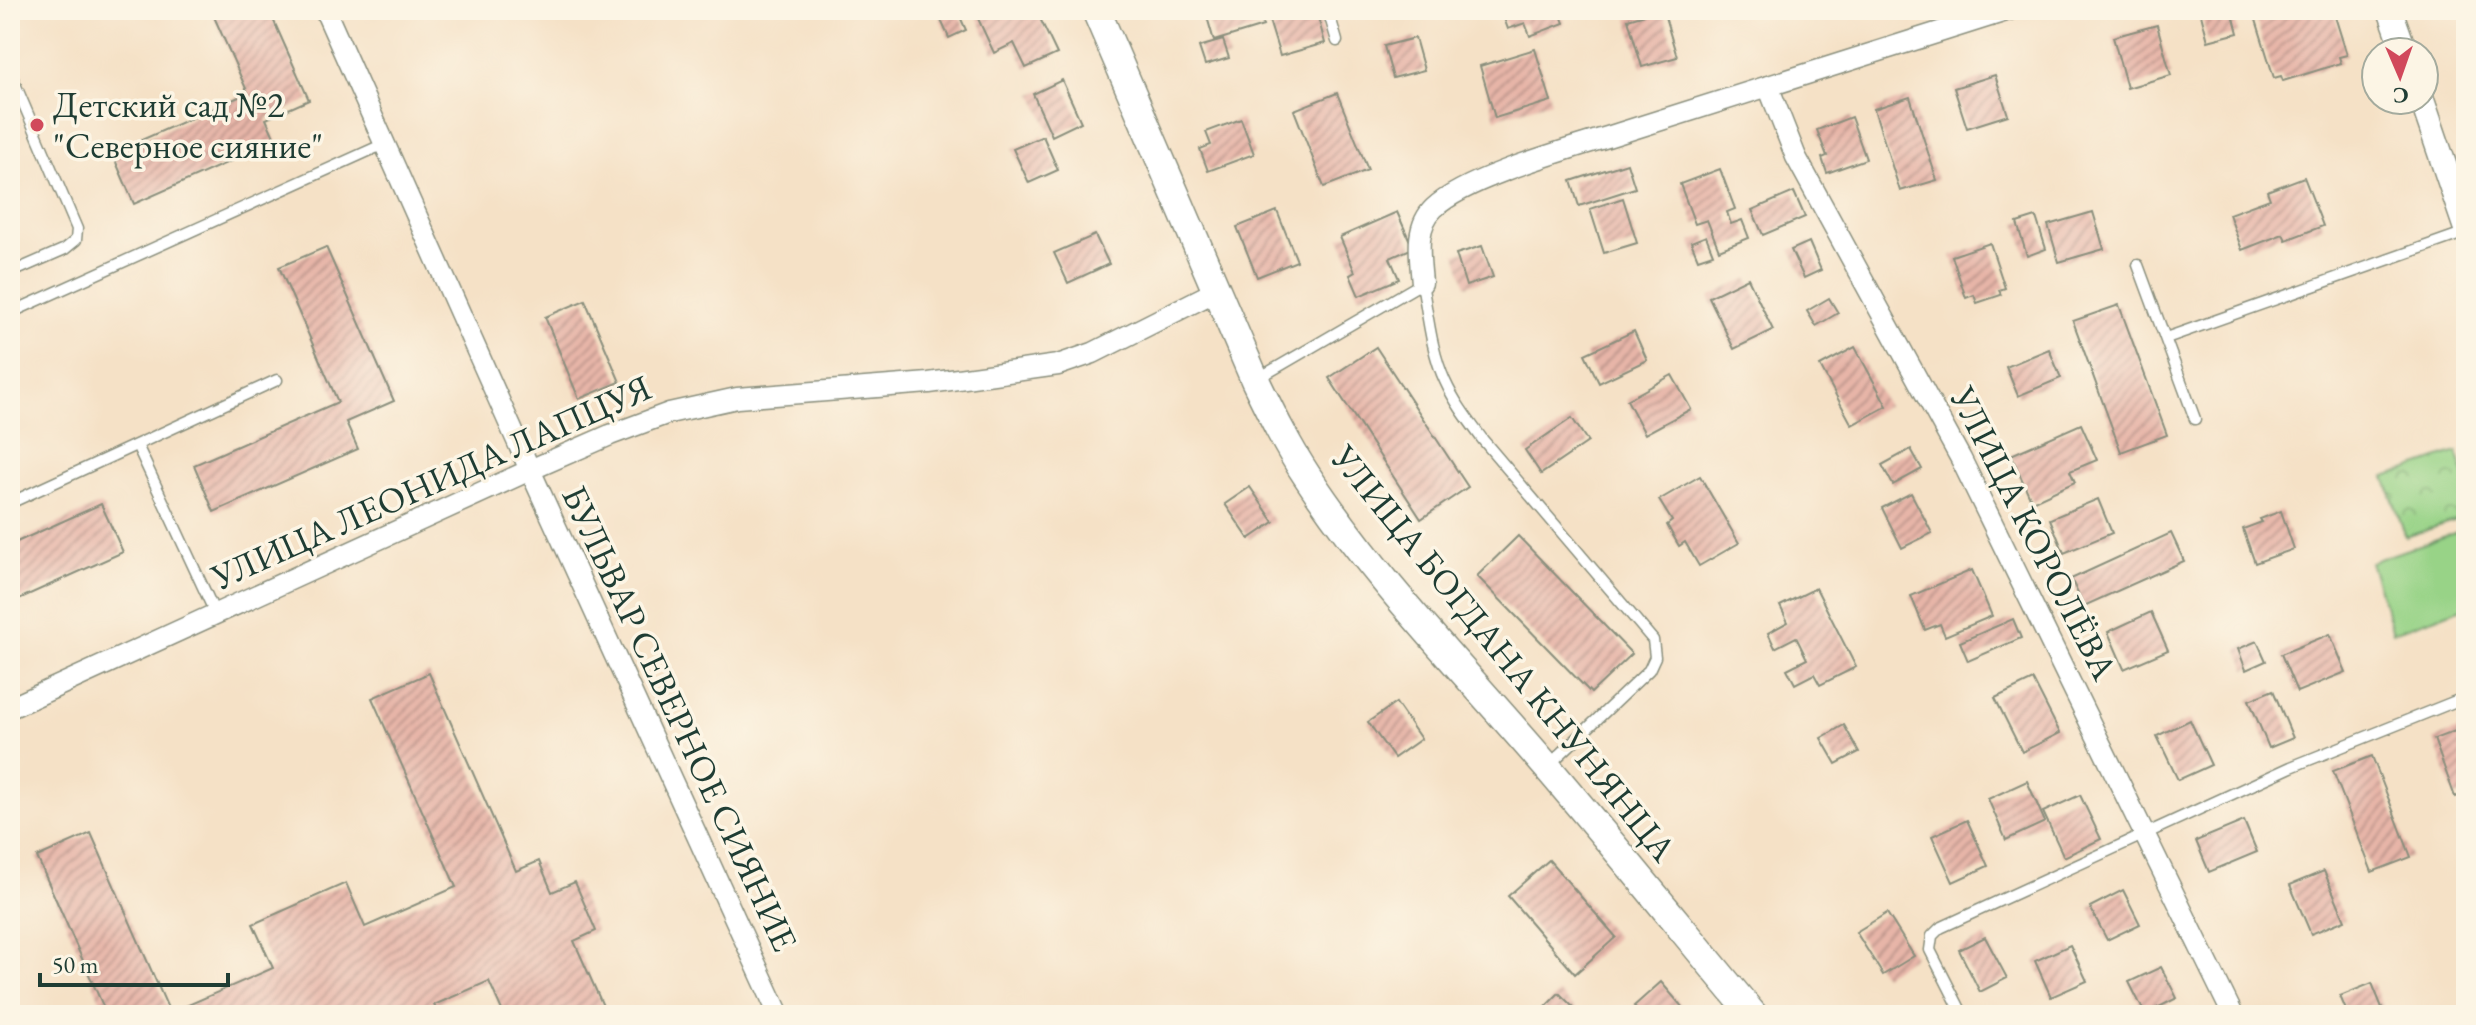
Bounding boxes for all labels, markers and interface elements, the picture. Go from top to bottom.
north arrow [2360,36,2440,116]
place label: Детский сад №2 "Северное сияние" [53,81,323,169]
text: С [2392,81,2409,110]
marker: Детский сад №2 "Северное сияние" [28,116,46,134]
street label: УЛИЦА ЛЕОНИДА ЛАПЦУЯ [203,364,658,601]
street label: УЛИЦА КОРОЛЁВА [1939,378,2129,689]
street label: УЛИЦА БОГДАНА КНУНЯНЦА [1321,434,1687,872]
street label: БУЛЬВАР СЕВЕРНОЕ СИЯНИЕ [551,478,809,958]
scale bar [40,937,228,987]
text: 50 m [52,949,99,980]

